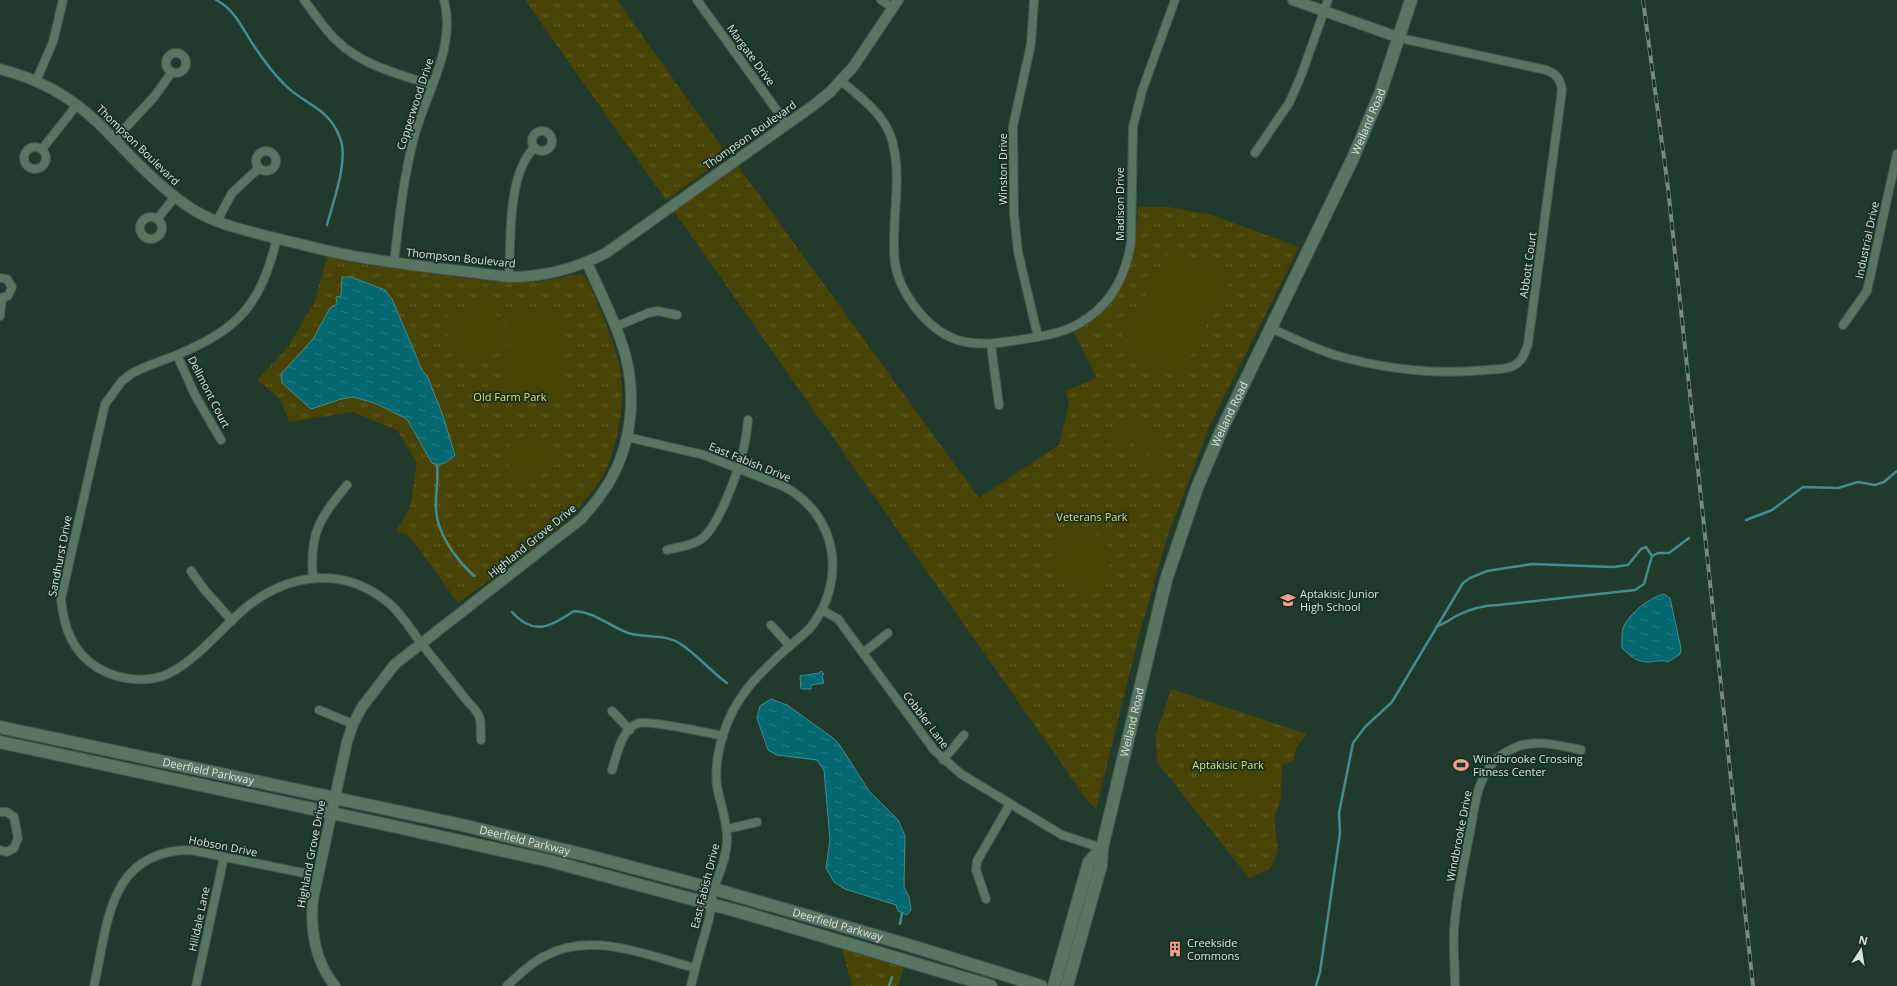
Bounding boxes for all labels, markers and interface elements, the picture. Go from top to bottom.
street label: Margate Drive [724,21,779,88]
street label: Copperwood Drive [393,56,436,152]
street label: Weiland Road [1347,86,1388,157]
street label: Thompson Boulevard [700,97,799,172]
street label: Thompson Boulevard [94,101,183,188]
street label: Winston Drive [995,133,1010,205]
street label: Madison Drive [1112,167,1127,241]
street label: Industrial Drive [1851,200,1882,280]
street label: Abbott Court [1515,231,1540,299]
street label: Thompson Boulevard [406,244,517,271]
street label: Dellmont Court [185,353,234,430]
street label: Weiland Road [1207,379,1251,449]
park label: Old Farm Park [473,389,547,404]
street label: East Fabish Drive [707,438,793,485]
street label: Highland Grove Drive [484,500,579,581]
park label: Veterans Park [1056,509,1128,524]
street label: Sandhurst Drive [44,514,75,598]
place label: Aptakisic Junior High School [1300,586,1379,614]
school or university icon: Aptakisic Junior High School [1279,591,1297,609]
street label: Weiland Road [1116,686,1147,758]
street label: Cobbler Lane [900,688,953,751]
place label: Windbrooke Crossing Fitness Center [1473,751,1583,779]
street label: Deerfield Parkway [161,754,256,788]
sports icon: Windbrooke Crossing Fitness Center [1452,756,1470,774]
park label: Aptakisic Park [1192,757,1264,772]
street label: Windbrooke Drive [1442,789,1475,883]
street label: Highland Grove Drive [293,799,328,909]
street label: Deerfield Parkway [478,822,572,858]
street label: Hobson Drive [187,831,259,860]
street label: East Fabish Drive [687,842,722,930]
street label: Hilldale Lane [184,885,213,953]
street label: Deerfield Parkway [791,904,885,944]
north arrow [1841,930,1881,970]
text: N [1857,931,1869,948]
place label: Creekside Commons [1187,935,1240,963]
building icon: Creekside Commons [1166,940,1184,958]

